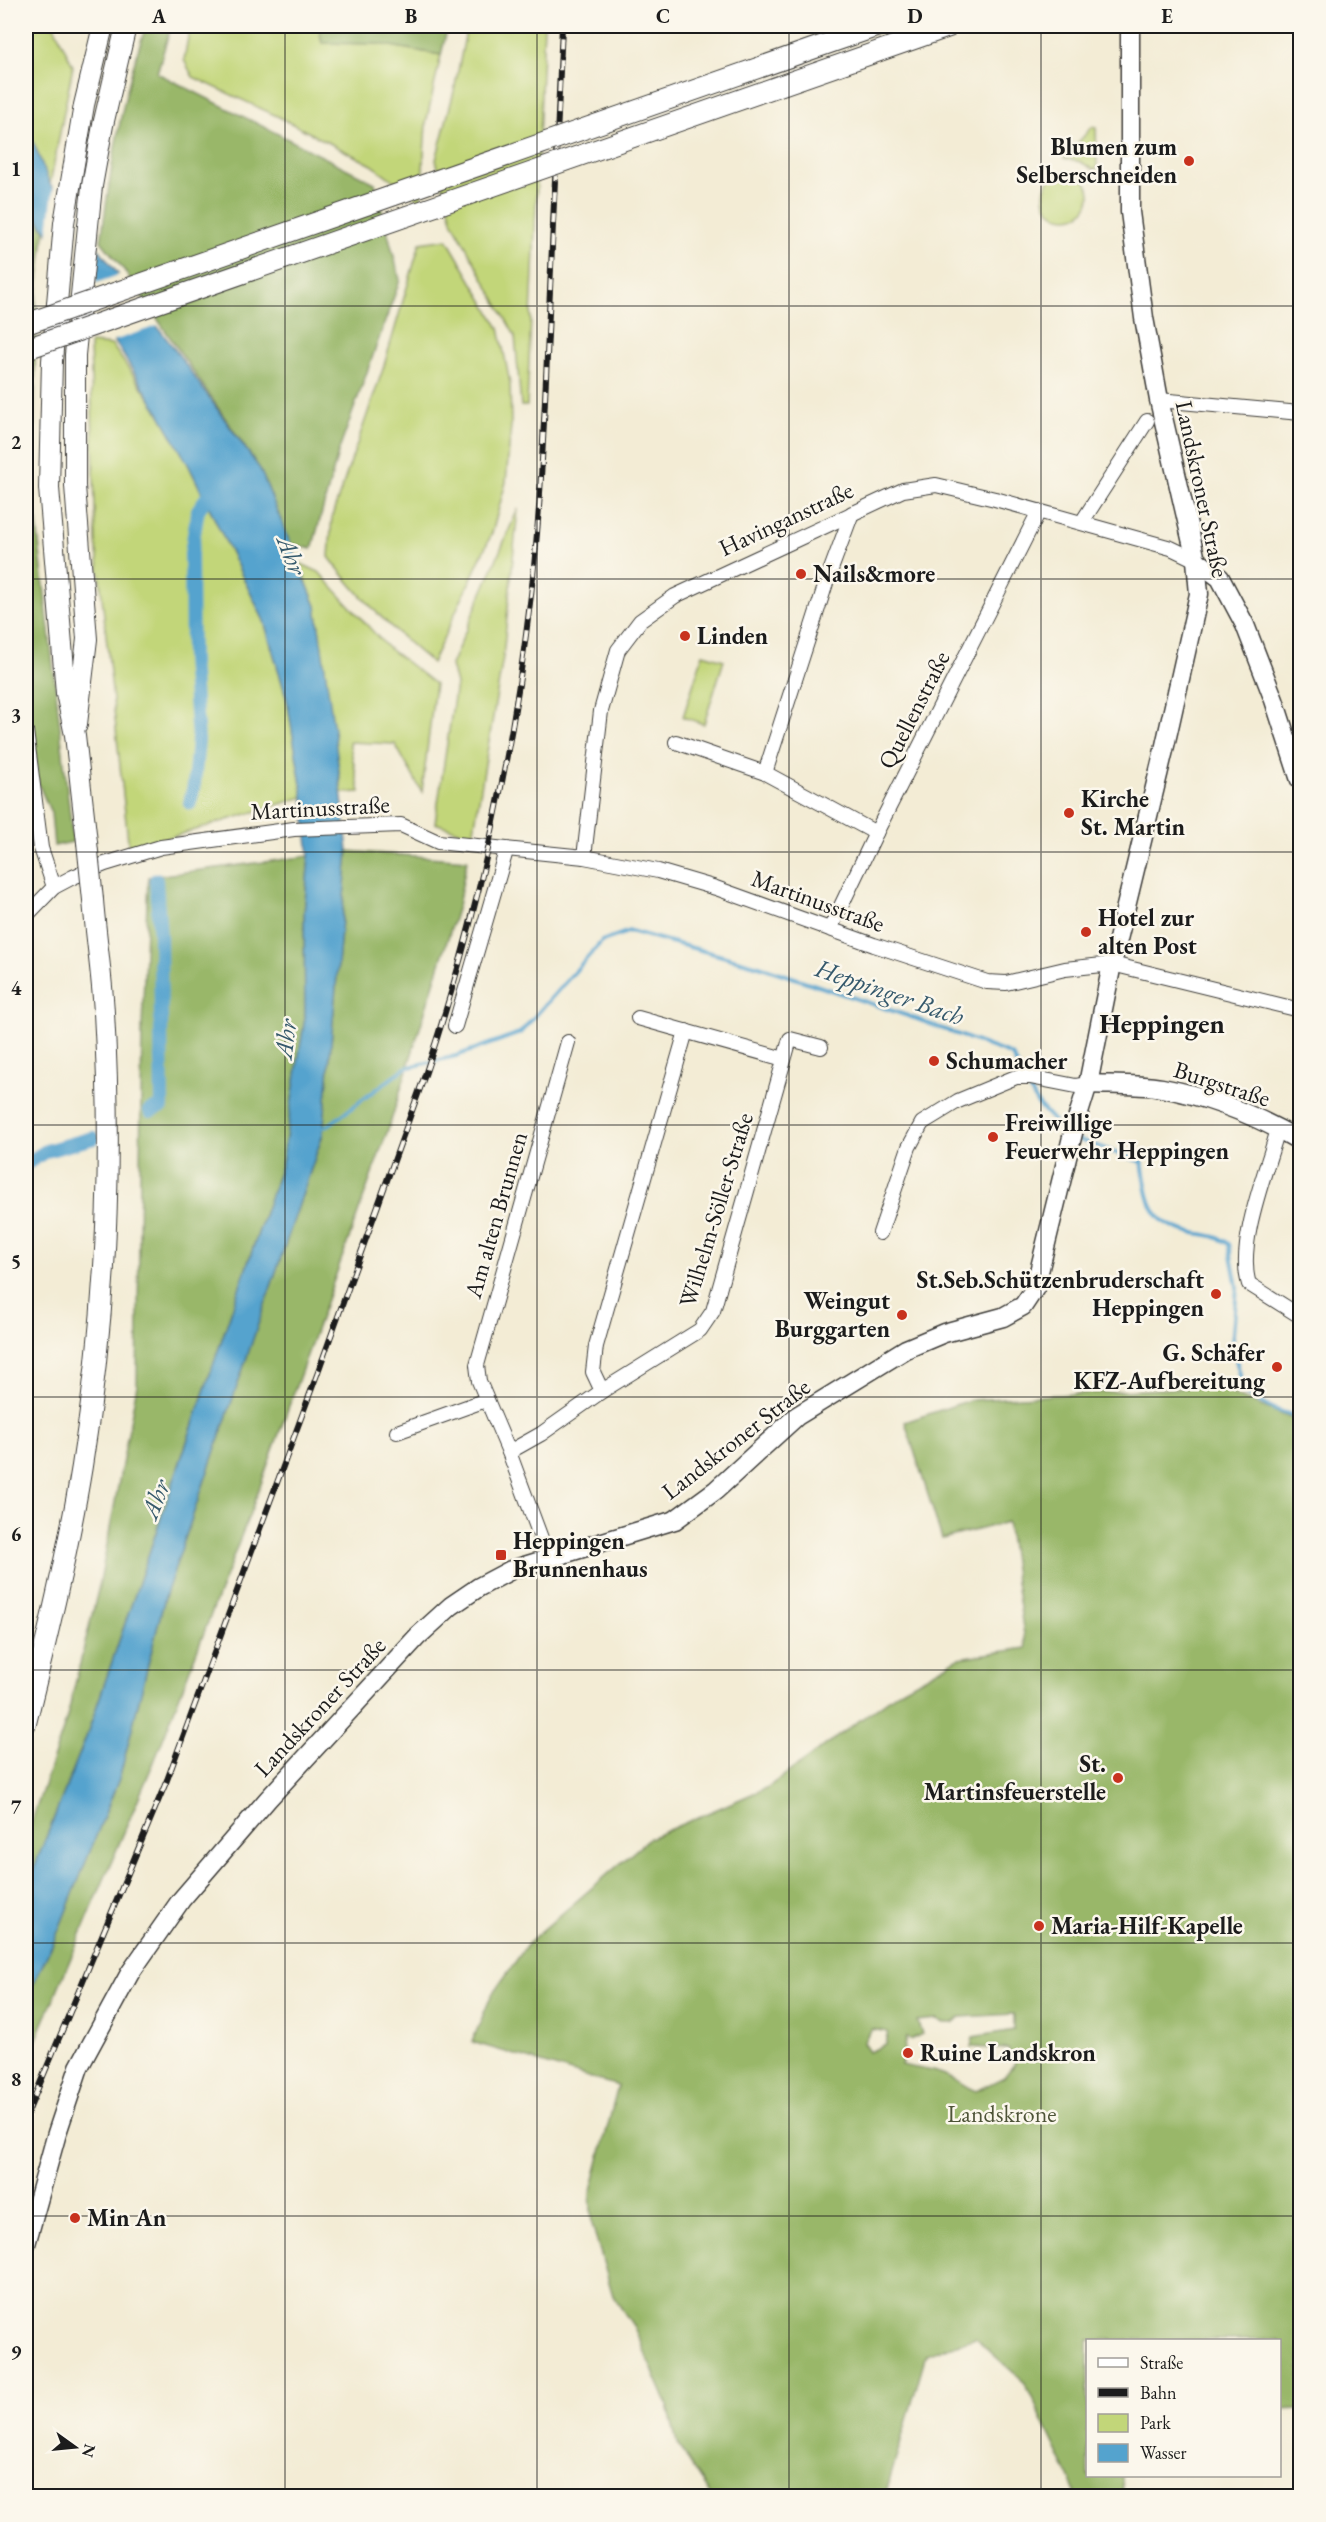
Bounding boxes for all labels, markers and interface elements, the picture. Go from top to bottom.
text: A [151,3,167,29]
text: B [405,3,417,29]
text: C [656,3,670,29]
text: D [907,3,923,29]
text: E [1161,3,1173,29]
place label: Blumen zum Selberschneiden [1016,131,1177,190]
marker: Blumen zum Selberschneiden [1182,154,1196,168]
text: 1 [11,156,21,182]
street label: Landskroner Straße [1169,398,1236,580]
text: 2 [11,429,22,455]
street label: Havinganstraße [714,474,858,563]
water label: Ahr [268,529,315,581]
place label: Nails&more [813,558,935,589]
marker: Nails&more [794,567,808,581]
place label: Linden [697,620,769,651]
marker: Linden [678,629,692,643]
street label: Quellenstraße [871,646,956,774]
text: 3 [11,702,21,728]
place label: Kirche St. Martin [1081,783,1186,842]
street label: Martinusstraße [249,788,390,827]
marker: Kirche St. Martin [1062,806,1076,820]
street label: Martinusstraße [747,862,889,939]
place label: Hotel zur alten Post [1098,902,1197,961]
marker: Hotel zur alten Post [1079,925,1093,939]
water label: Heppinger Bach [810,950,969,1033]
text: 4 [11,975,22,1001]
district label: Heppingen [1099,1006,1225,1041]
water label: Ahr [265,1016,304,1063]
place label: Schumacher [946,1045,1067,1076]
street label: Burgstraße [1170,1053,1274,1114]
marker: Schumacher [927,1054,941,1068]
place label: Freiwillige Feuerwehr Heppingen [1005,1107,1229,1167]
street label: Wilhelm-Söller-Straße [671,1109,760,1311]
street label: Am alten Brunnen [457,1128,534,1303]
marker: Freiwillige Feuerwehr Heppingen [986,1130,1000,1144]
text: 5 [11,1248,21,1274]
place label: St.Seb.Schützenbruderschaft Heppingen [917,1264,1204,1324]
place label: Weingut Burggarten [775,1285,890,1345]
marker: St.Seb.Schützenbruderschaft Heppingen [1209,1287,1223,1301]
marker: Weingut Burggarten [895,1308,909,1322]
place label: G. Schäfer KFZ-Aufbereitung [1074,1337,1266,1397]
marker: G. Schäfer KFZ-Aufbereitung [1270,1360,1284,1374]
street label: Landskroner Straße [655,1371,816,1506]
water label: Ahr [131,1473,178,1525]
text: 6 [11,1521,22,1547]
place label: Heppingen Brunnenhaus [513,1525,648,1584]
marker: Heppingen Brunnenhaus [494,1548,508,1562]
street label: Landskroner Straße [247,1630,392,1783]
place label: St. Martinsfeuerstelle [924,1748,1106,1807]
marker: St. Martinsfeuerstelle [1111,1771,1125,1785]
text: 7 [11,1794,22,1820]
place label: Maria-Hilf-Kapelle [1051,1910,1243,1941]
marker: Maria-Hilf-Kapelle [1032,1919,1046,1933]
place label: Ruine Landskron [920,2037,1096,2068]
marker: Ruine Landskron [901,2046,915,2060]
text: 8 [11,2066,21,2092]
park label: Landskrone [947,2098,1057,2129]
place label: Min An [87,2202,167,2233]
marker: Min An [68,2211,82,2225]
text: 9 [11,2339,22,2365]
legend [1086,2339,1281,2477]
text: Straße [1140,2351,1183,2374]
text: Bahn [1140,2381,1177,2404]
text: Park [1140,2411,1171,2434]
north arrow [45,2417,105,2477]
text: Wasser [1140,2441,1187,2464]
text: N [77,2442,101,2460]

